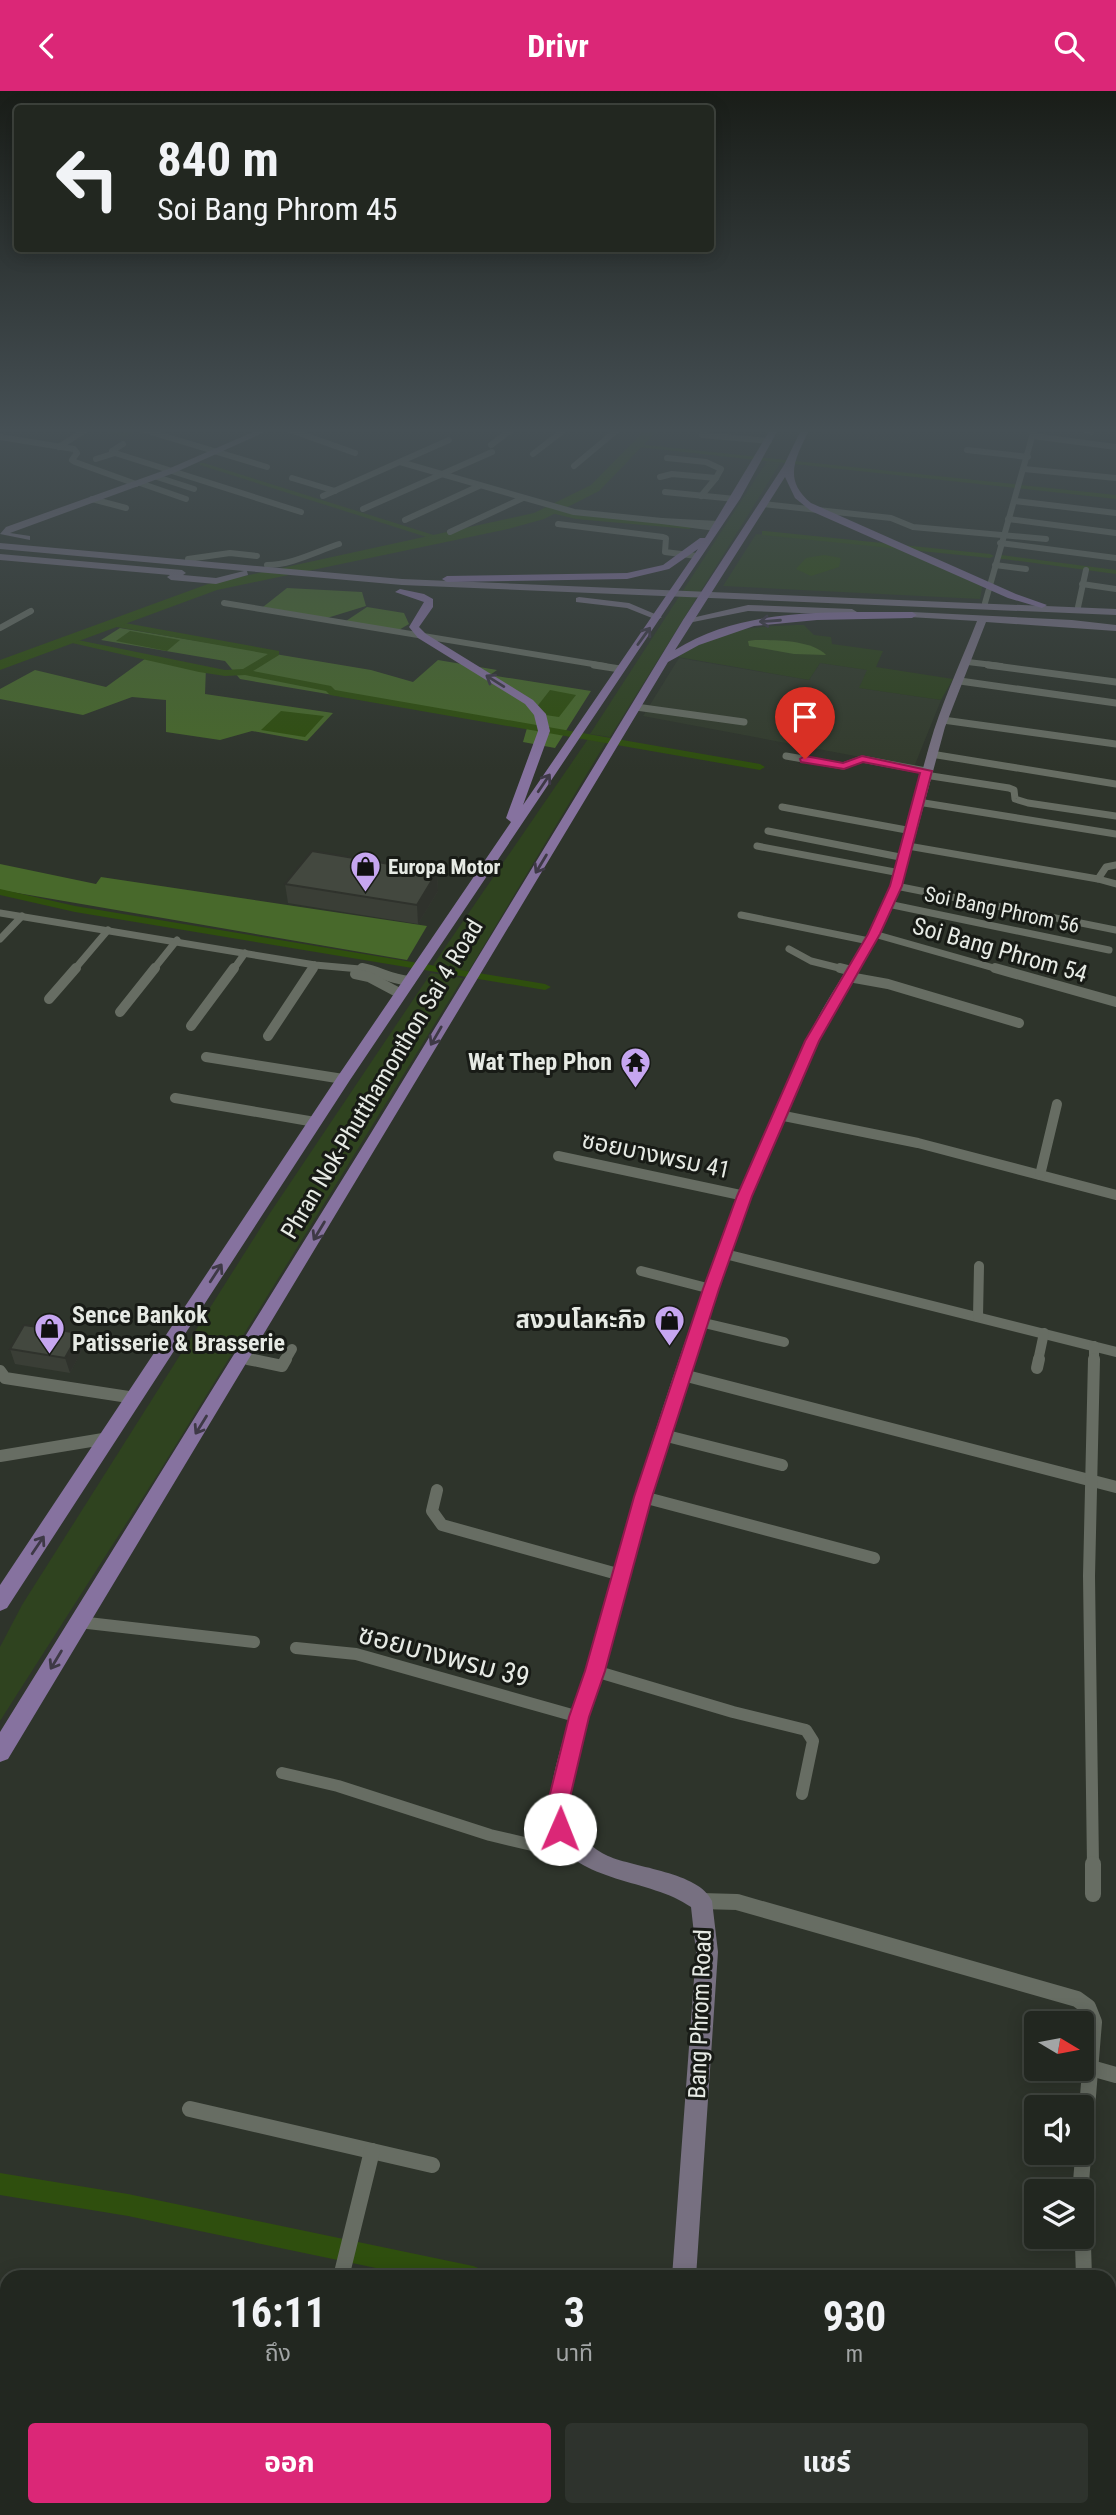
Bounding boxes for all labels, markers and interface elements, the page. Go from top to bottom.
icon: back [28,27,66,65]
text: Drivr [527,27,589,65]
icon: search [1050,27,1088,65]
text: 840 m [157,131,279,188]
icon: left [42,133,133,224]
text: Soi Bang Phrom 45 [157,190,397,228]
one-way arrow [759,615,782,628]
one-way arrow [637,627,651,646]
one-way arrow [485,673,505,687]
pin [775,687,835,759]
icon: arrive [786,698,824,736]
one-way arrow [536,774,551,793]
shop icon: Europa Motor [348,850,382,894]
one-way arrow [534,853,548,873]
place label: Europa Motor [388,855,501,879]
street label: Soi Bang Phrom 56 [922,882,1082,938]
street label: Soi Bang Phrom 54 [909,912,1091,988]
street label: Phran Nok-Phutthamonthon Sai 4 Road [275,914,489,1244]
one-way arrow [429,1025,443,1045]
temple icon: Wat Thep Phon [618,1045,652,1089]
place label: Wat Thep Phon [468,1048,612,1076]
street label: ซอยบางพรม 41 [579,1126,733,1184]
one-way arrow [312,1221,327,1240]
one-way arrow [209,1264,224,1283]
place label: Sence Bankok Patisserie & Brasserie [72,1301,285,1357]
shop icon: สงวนโลหะกิจ [652,1303,686,1347]
place label: สงวนโลหะกิจ [515,1306,646,1334]
shop icon: Sence Bankok Patisserie & Brasserie [32,1312,66,1356]
one-way arrow [193,1415,208,1434]
one-way arrow [31,1536,45,1556]
street label: ซอยบางพรม 39 [355,1617,533,1694]
one-way arrow [48,1650,62,1670]
position arrow [523,1792,597,1866]
street label: Bang Phrom Road [683,1929,717,2099]
north arrow [1024,2011,1094,2081]
map controls [1024,2011,1094,2249]
button: sound [1024,2095,1094,2165]
button: layers [1024,2179,1094,2249]
text: 16:11 [230,2288,326,2337]
text: 3 [564,2288,585,2337]
text: 930 [823,2292,886,2341]
text: ถึง [265,2340,291,2367]
text: นาที [556,2340,593,2367]
text: m [846,2341,863,2368]
button: ออก [28,2423,551,2503]
button: แชร์ [565,2423,1088,2503]

